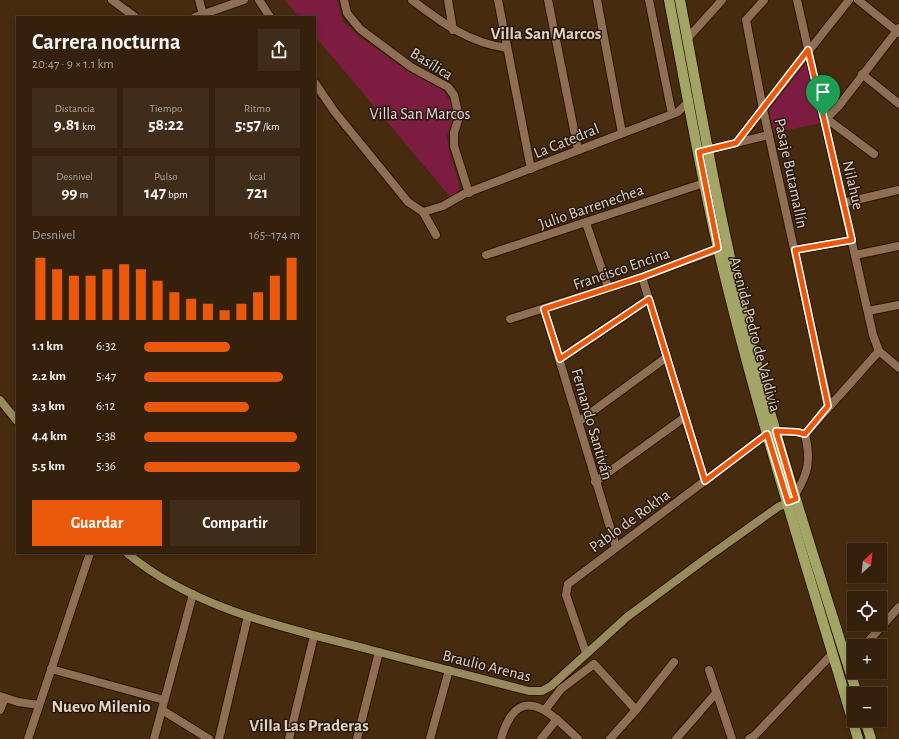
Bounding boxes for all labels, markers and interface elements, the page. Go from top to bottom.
district label: Villa San Marcos [491,25,602,42]
button: share [258,29,300,71]
text: Carrera nocturna [32,31,181,53]
street label: Basílica [407,45,456,83]
text: 20:47 · 9 × 1.1 km [32,58,114,71]
pin [806,75,840,116]
icon: arrive [812,81,834,103]
text: Distancia [55,103,95,114]
text: Tiempo [150,103,182,114]
text: Ritmo [244,103,271,114]
park label: Villa San Marcos [370,106,471,122]
text: 9.81 [54,116,80,133]
text: 58:22 [148,116,184,133]
text: 5:57 [235,116,261,133]
street label: Pasaje Butamallín [771,117,811,230]
text: km [80,121,96,132]
text: /km [261,121,280,132]
street label: La Catedral [531,121,601,161]
street label: Nilahue [840,159,866,211]
text: Desnivel [56,171,93,182]
text: Pulso [154,171,178,182]
text: kcal [249,171,266,182]
street label: Julio Barrenechea [537,182,646,232]
text: 99 [61,184,78,201]
text: 147 [144,184,166,201]
text: 721 [247,184,268,201]
text: m [78,189,88,200]
text: bpm [166,189,188,200]
text: Desnivel [32,229,76,242]
text: 165–174 m [249,229,300,242]
street label: Francisco Encina [571,245,672,293]
street label: Avenida Pedro de Valdivia [727,255,784,414]
text: 1.1 km [32,340,63,353]
text: 6:32 [96,340,116,353]
street label: Fernando Santiván [568,367,616,482]
text: 2.2 km [32,370,66,383]
text: 5:47 [96,370,116,383]
text: 3.3 km [32,400,65,413]
text: 6:12 [96,400,115,413]
text: 4.4 km [32,430,67,443]
text: 5:38 [96,430,116,443]
text: 5.5 km [32,460,65,473]
text: 5:36 [96,460,116,473]
street label: Pablo de Rokha [586,486,673,555]
button: Guardar [32,500,162,546]
button: Compartir [170,500,300,546]
north arrow [847,543,887,583]
map controls [847,543,887,727]
button: locate [847,591,887,631]
button: + [847,639,887,679]
street label: Braulio Arenas [441,647,533,685]
button: − [847,687,887,727]
district label: Nuevo Milenio [51,698,151,715]
district label: Villa Las Praderas [249,717,369,734]

